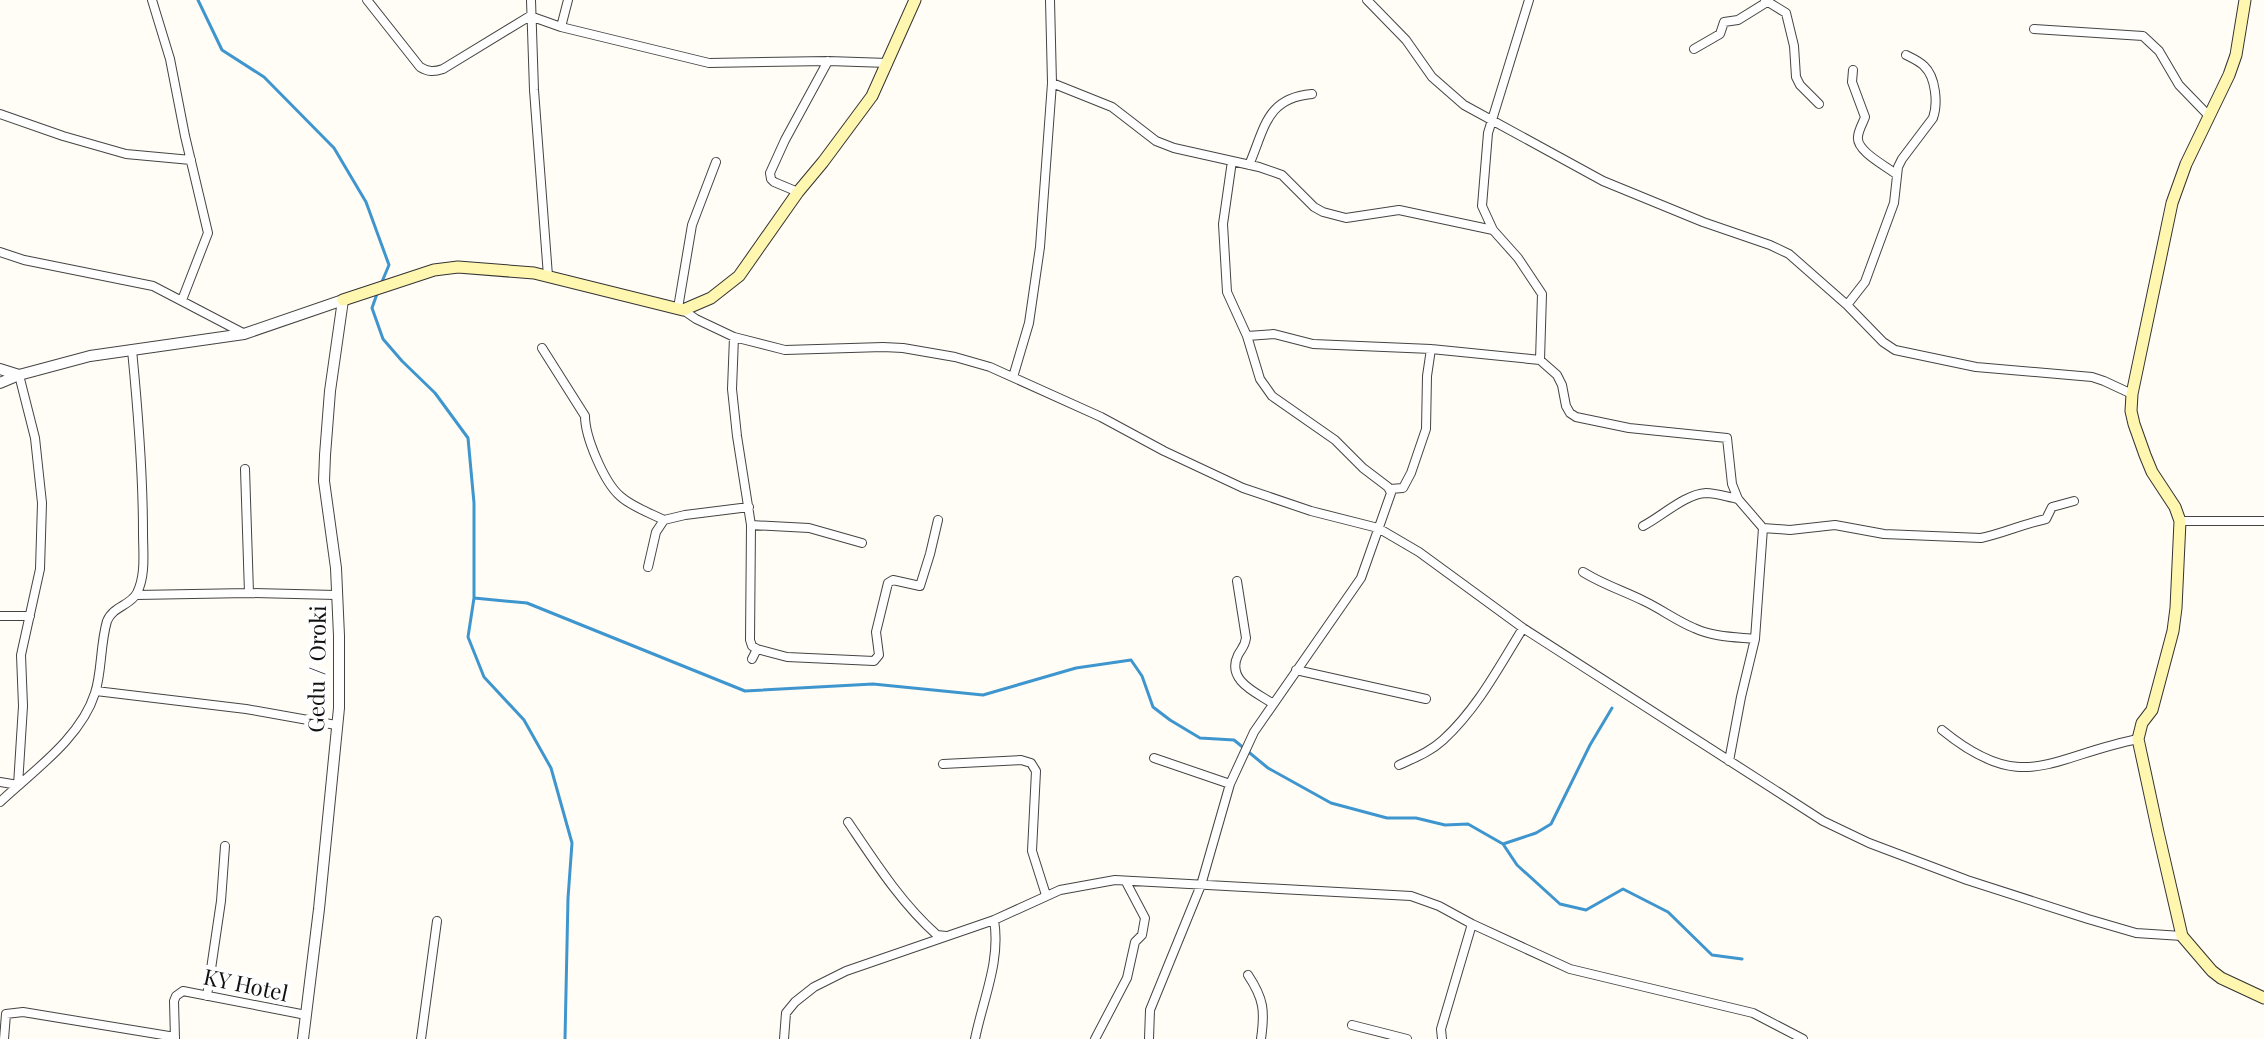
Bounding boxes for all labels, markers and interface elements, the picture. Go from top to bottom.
street label: Gedu / Oroki [300,605,332,733]
street label: KY Hotel [201,960,291,1008]

